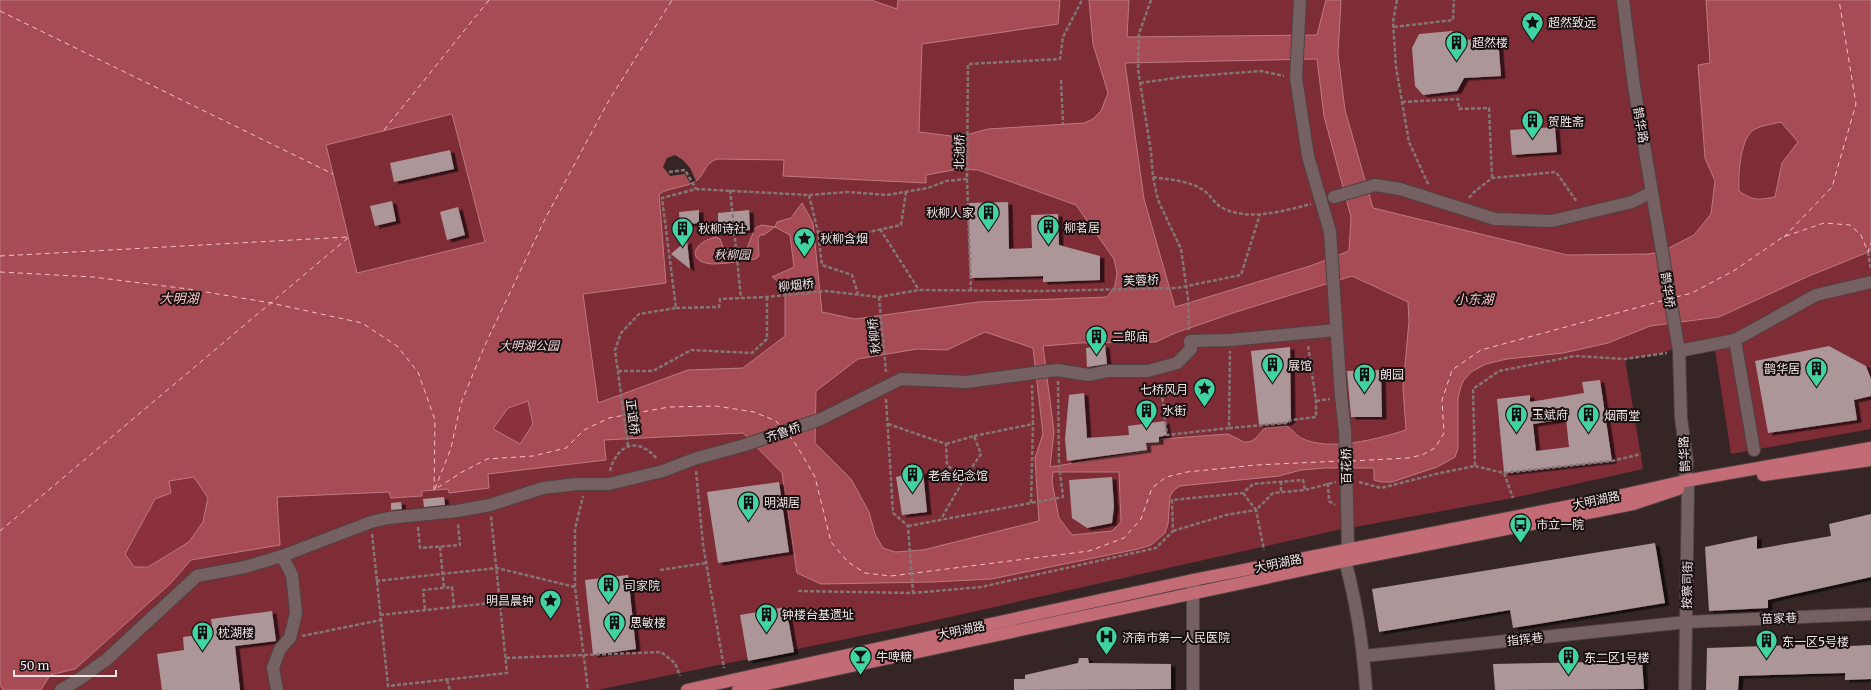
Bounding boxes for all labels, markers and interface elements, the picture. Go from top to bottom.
place icon: 超然致远 [1520,9,1546,42]
place label: 超然致远 [1548,15,1596,30]
building icon: 超然楼 [1443,29,1469,62]
place label: 超然楼 [1472,35,1508,50]
street label: 鹊华路 [1630,106,1652,144]
building icon: 贺胜斋 [1520,108,1546,141]
place label: 贺胜斋 [1548,114,1584,129]
street label: 北池桥 [951,134,967,170]
building icon: 秋柳人家 [976,199,1002,232]
place label: 秋柳人家 [926,205,974,220]
building icon: 柳茗居 [1035,214,1061,247]
building icon: 秋柳诗社 [670,215,696,248]
place label: 柳茗居 [1064,220,1100,235]
place label: 秋柳诗社 [698,221,746,236]
place icon: 秋柳含烟 [791,225,817,258]
place label: 秋柳含烟 [820,231,868,246]
park label: 秋柳园 [714,247,752,262]
street label: 鹊华桥 [1658,271,1678,309]
street label: 芙蓉桥 [1123,272,1159,288]
street label: 柳烟桥 [777,276,815,294]
water label: 大明湖 [159,290,200,307]
water label: 小东湖 [1454,291,1495,308]
street label: 秋柳桥 [865,317,883,355]
building icon: 二郎庙 [1083,323,1109,356]
place label: 二郎庙 [1112,329,1148,344]
park label: 大明湖公园 [499,338,561,353]
building icon: 展馆 [1260,352,1286,385]
building icon: 鹊华居 [1803,355,1829,388]
place label: 展馆 [1288,358,1312,373]
building icon: 朗园 [1351,361,1377,394]
place label: 鹊华居 [1764,361,1800,376]
place label: 朗园 [1380,367,1404,382]
place icon: 七桥风月 [1191,376,1217,409]
place label: 七桥风月 [1140,382,1188,397]
building icon: 水街 [1134,397,1160,430]
street label: 正谊桥 [623,398,643,436]
building icon: 玉斌府 [1504,401,1530,434]
building icon: 烟雨堂 [1575,402,1601,435]
place label: 水街 [1162,403,1186,418]
place label: 玉斌府 [1532,407,1568,422]
place label: 烟雨堂 [1604,408,1640,423]
street label: 齐鲁桥 [764,419,802,445]
street label: 鹊华路 [1676,436,1692,472]
street label: 百花桥 [1338,448,1354,484]
building icon: 老舍纪念馆 [899,462,925,495]
place label: 老舍纪念馆 [928,468,988,483]
street label: 大明湖路 [1571,488,1621,512]
building icon: 明湖居 [735,489,761,522]
place label: 明湖居 [764,495,800,510]
bus stop icon: 市立一院 [1508,511,1534,544]
place label: 市立一院 [1536,517,1584,532]
street label: 大明湖路 [1253,551,1303,575]
street label: 按察司街 [1679,561,1695,609]
building icon: 司家院 [596,572,622,605]
place label: 司家院 [624,578,660,593]
place icon: 明昌晨钟 [537,587,563,620]
place label: 明昌晨钟 [486,593,534,608]
building icon: 钟楼台基遗址 [754,601,780,634]
place label: 钟楼台基遗址 [782,607,854,622]
building icon: 思敏楼 [601,609,627,642]
street label: 苗家巷 [1761,610,1797,626]
place label: 思敏楼 [630,615,666,630]
street label: 大明湖路 [936,618,986,642]
building icon: 枕湖楼 [190,619,216,652]
hospital icon: 济南市第一人民医院 [1093,624,1119,657]
place label: 枕湖楼 [218,625,254,640]
building icon: 东一区5号楼 [1754,628,1780,661]
place label: 济南市第一人民医院 [1122,630,1230,645]
street label: 指挥巷 [1506,630,1544,648]
place label: 东一区5号楼 [1782,634,1849,649]
bar icon: 牛啤糖 [848,643,874,676]
building icon: 东二区1号楼 [1556,644,1582,677]
place label: 牛啤糖 [876,649,912,664]
place label: 东二区1号楼 [1584,650,1649,665]
scale bar [14,652,116,678]
text: 50 m [20,658,49,673]

